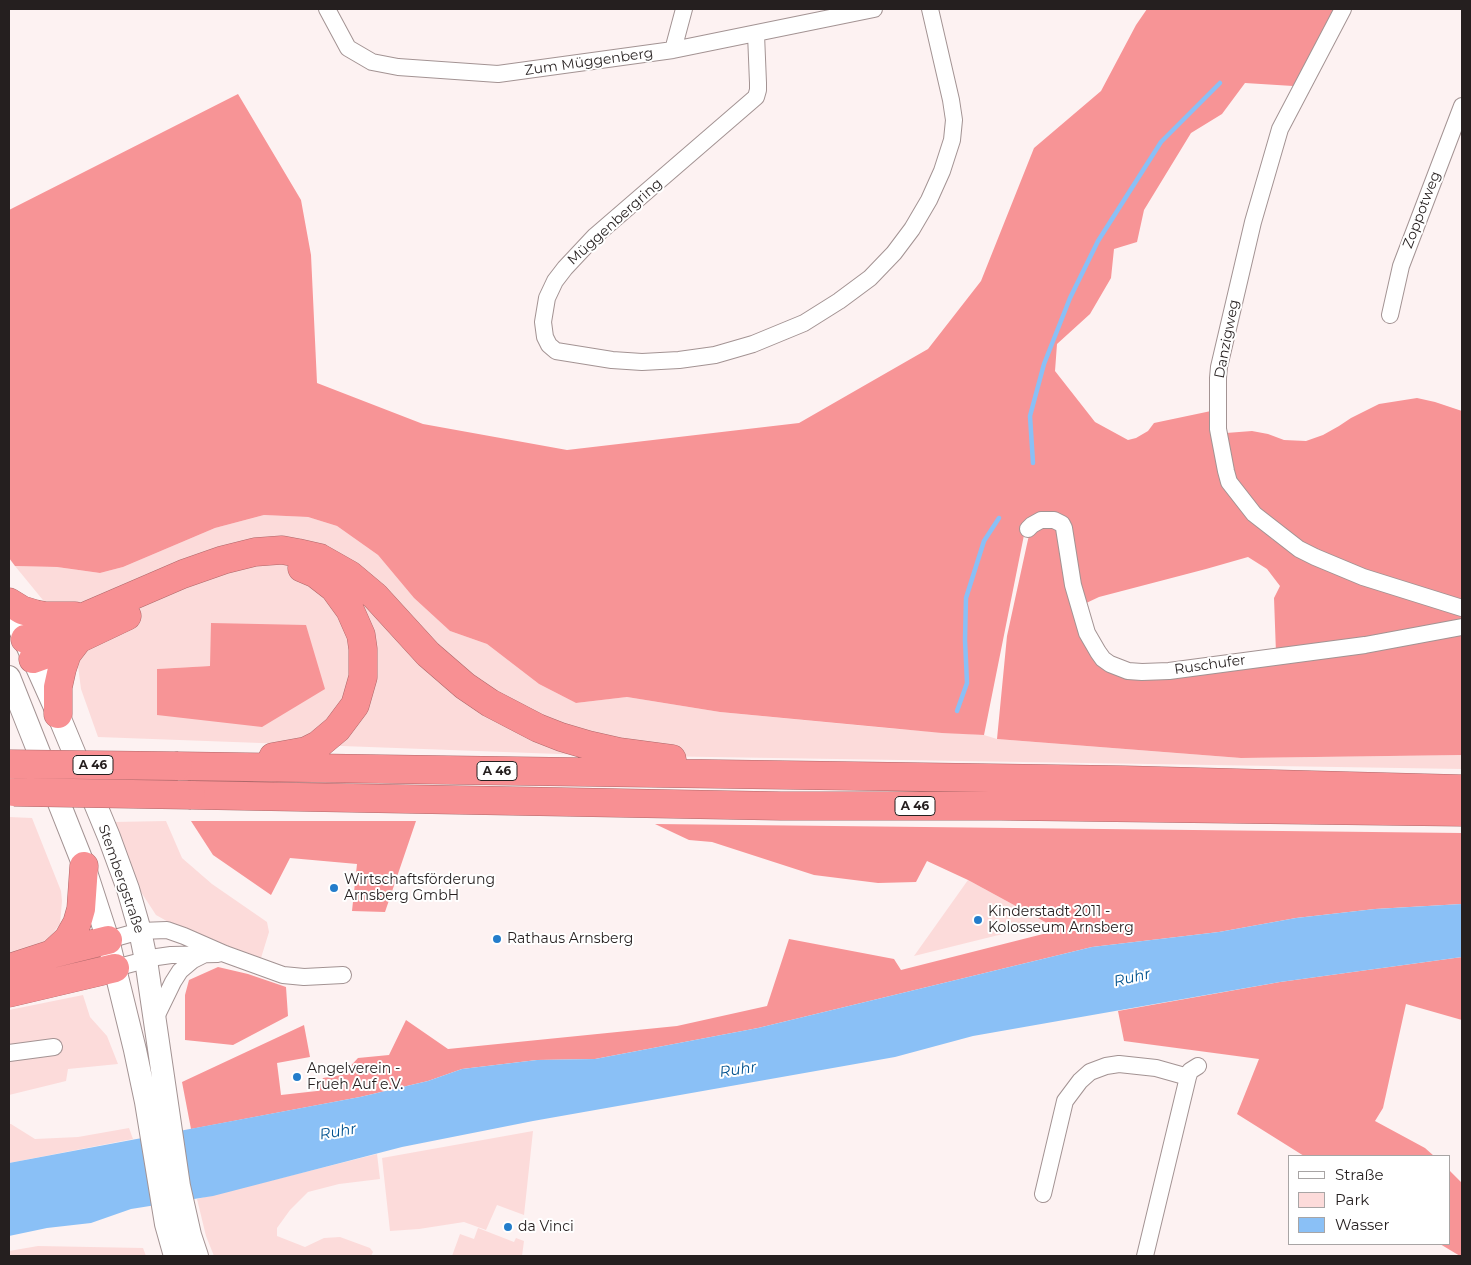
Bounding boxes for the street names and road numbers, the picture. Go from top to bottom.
street label: Zum Müggenberg [524,45,654,79]
street label: Zoppotweg [1400,169,1444,251]
street label: Müggenbergring [564,175,666,269]
street label: Danzigweg [1211,298,1243,380]
street label: Ruschufer [1173,652,1247,678]
road number: A 46 [73,756,113,774]
road number: A 46 [477,761,517,780]
road number: A 46 [895,796,935,816]
street label: Stembergstraße [95,822,147,936]

